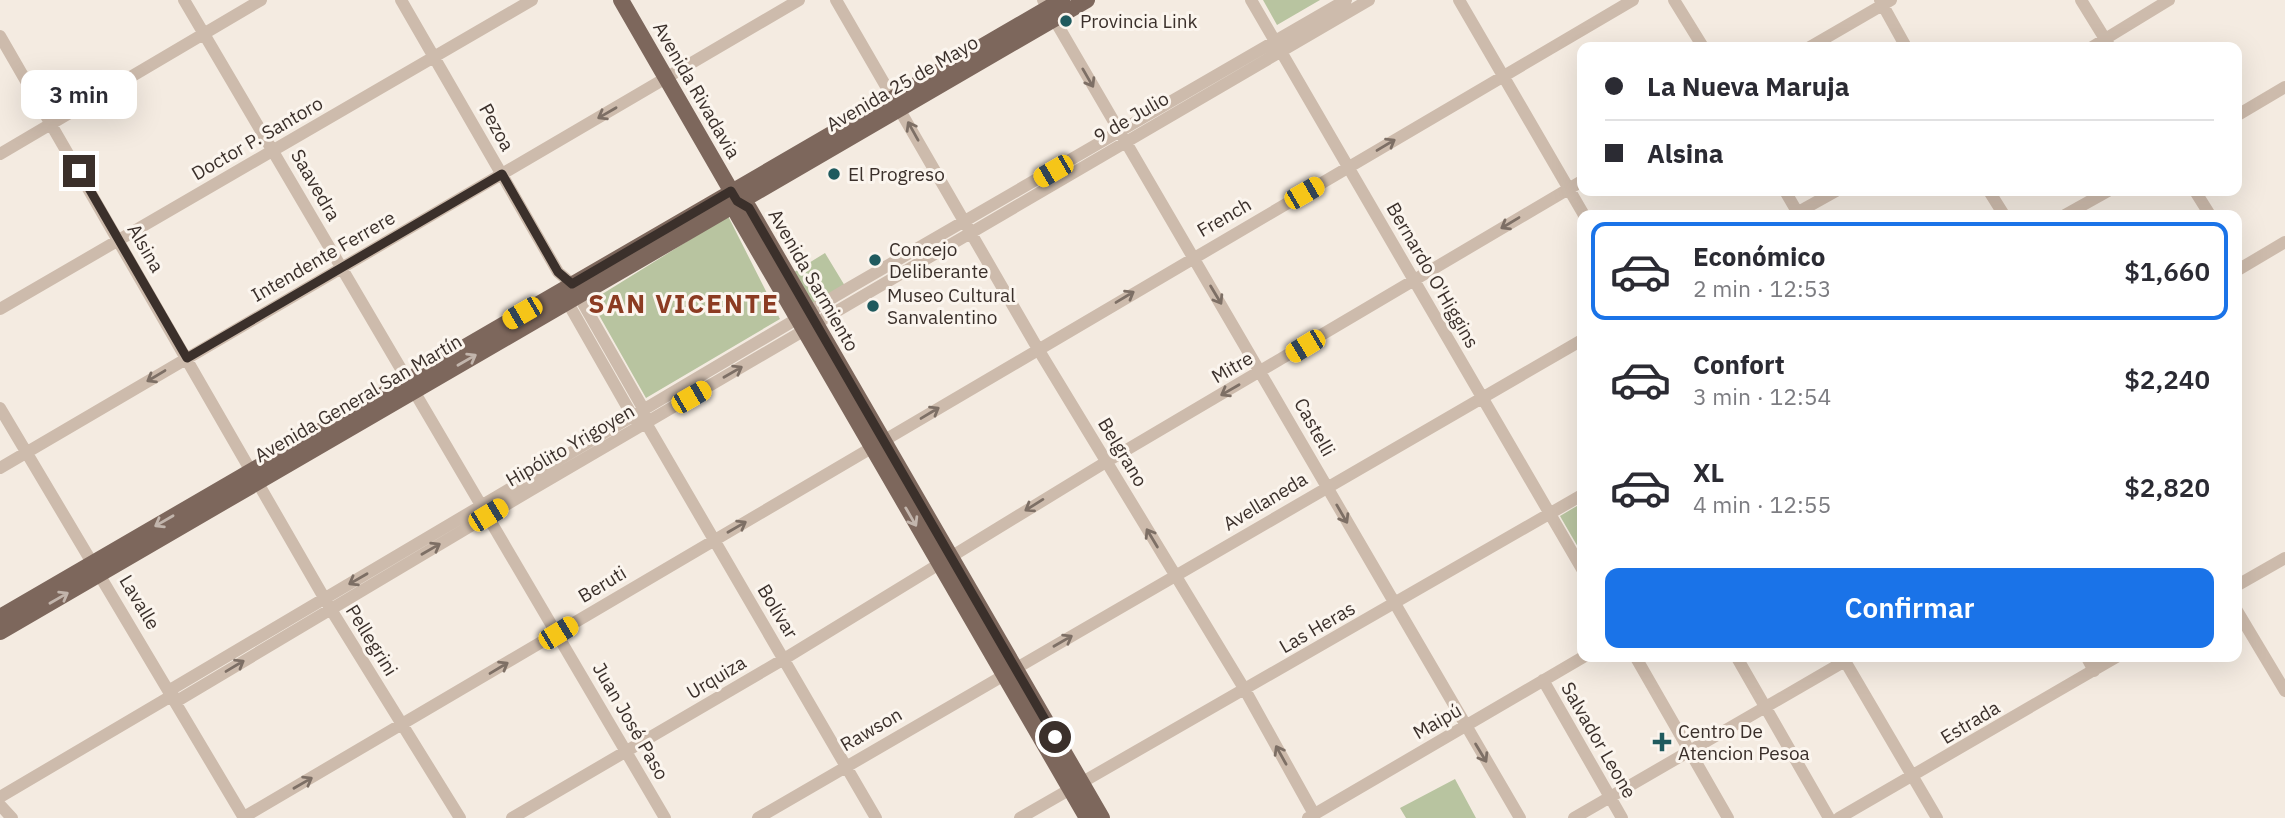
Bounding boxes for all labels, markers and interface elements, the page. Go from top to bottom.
place label: Provincia Link [1080,9,1198,33]
marker: Provincia Link [1058,13,1074,29]
street label: Avenida Rivadavia [648,17,746,163]
street label: Avenida 25 de Mayo [822,30,982,136]
one-way arrow [1082,68,1096,88]
callout: 3 min [21,69,137,118]
text: La Nueva Maruja [1647,69,1850,103]
text: 3 min [49,79,109,109]
street label: 9 de Julio [1089,86,1173,148]
street label: Doctor P. Santoro [187,91,327,185]
street label: Pezoa [474,99,520,155]
one-way arrow [597,106,617,120]
one-way arrow [906,121,920,141]
text: Alsina [1647,136,1724,170]
one-way arrow [1375,138,1395,152]
street label: Saavedra [286,145,346,225]
car [1030,151,1077,191]
route end [63,155,95,187]
place label: El Progreso [848,162,945,186]
marker: El Progreso [826,166,842,182]
car [1281,173,1328,213]
street label: French [1193,192,1255,242]
street label: Bernardo O'Higgins [1381,198,1485,352]
street label: Avenida Sarmiento [763,204,865,356]
street label: Intendente Ferrere [247,205,399,307]
one-way arrow [1500,217,1520,231]
street label: Alsina [123,219,169,277]
place label: Concejo Deliberante [889,237,988,283]
text: Económico [1693,239,1825,273]
icon: car [1609,240,1672,303]
marker: Concejo Deliberante [867,252,883,268]
text: $1,660 [2124,254,2210,288]
text: 2 min · 12:53 [1693,273,1831,303]
place label: Museo Cultural Sanvalentino [887,283,1015,329]
one-way arrow [1210,285,1224,305]
district label: SAN VICENTE [588,286,780,320]
one-way arrow [1115,290,1135,304]
car [499,293,546,333]
marker: Museo Cultural Sanvalentino [865,298,881,314]
car [1282,326,1329,366]
street label: Avenida General San Martín [250,329,466,467]
street label: Mitre [1207,346,1257,388]
text: Confort [1693,347,1785,381]
icon: car [1609,348,1672,411]
one-way arrow [457,353,477,367]
text: $2,240 [2124,362,2210,396]
one-way arrow [722,365,742,379]
one-way arrow [147,369,167,383]
car [668,377,715,417]
text: 3 min · 12:54 [1693,381,1831,411]
one-way arrow [1221,383,1241,397]
street label: Castelli [1289,394,1341,460]
street label: Hipólito Yrigoyen [501,398,639,492]
one-way arrow [919,406,939,420]
street label: Belgrano [1093,413,1153,491]
text: XL [1693,455,1724,489]
icon: car [1609,456,1672,519]
street label: Avellaneda [1218,466,1312,536]
text: $2,820 [2124,470,2210,504]
text: 4 min · 12:55 [1693,489,1831,519]
car [465,495,512,535]
one-way arrow [1025,499,1045,513]
one-way arrow [1335,503,1349,523]
one-way arrow [905,506,918,527]
one-way arrow [154,514,174,528]
one-way arrow [726,519,746,533]
one-way arrow [1145,529,1159,549]
one-way arrow [420,542,440,556]
street label: Beruti [574,560,630,608]
button: Confirmar [1605,568,2214,648]
street label: Lavalle [114,570,166,634]
one-way arrow [348,572,368,586]
street label: Bolívar [752,579,804,643]
one-way arrow [49,591,69,605]
street label: Las Heras [1275,596,1359,658]
street label: Pellegrini [341,600,403,680]
car [535,613,582,653]
one-way arrow [1052,634,1073,647]
street label: Urquiza [682,650,750,704]
street label: Juan José Paso [588,658,674,784]
one-way arrow [225,659,245,673]
one-way arrow [489,661,509,675]
street label: Salvador Leone [1556,678,1642,802]
street label: Estrada [1936,695,2004,749]
street label: Maipú [1408,698,1466,744]
street label: Rawson [836,702,906,756]
place label: Centro De Atencion Pesoa [1678,719,1810,765]
route start [1039,721,1071,753]
marker: Centro De Atencion Pesoa [1652,732,1672,752]
one-way arrow [1474,742,1488,762]
one-way arrow [1274,745,1288,765]
one-way arrow [292,776,312,790]

